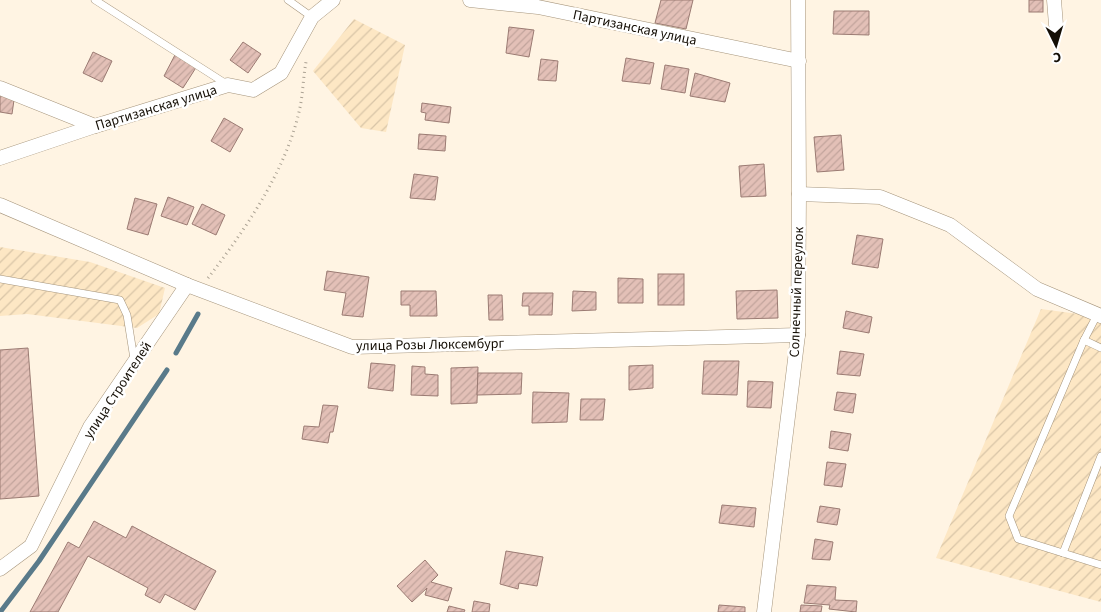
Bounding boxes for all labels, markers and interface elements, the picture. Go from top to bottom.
street label: Партизанская улица [571,5,699,51]
north arrow [1031,20,1081,70]
text: С [1052,47,1062,67]
street label: Партизанская улица [93,80,220,136]
street label: Солнечный переулок [785,226,809,358]
street label: улица Розы Люксембург [356,334,505,356]
street label: улица Строителей [79,338,157,443]

